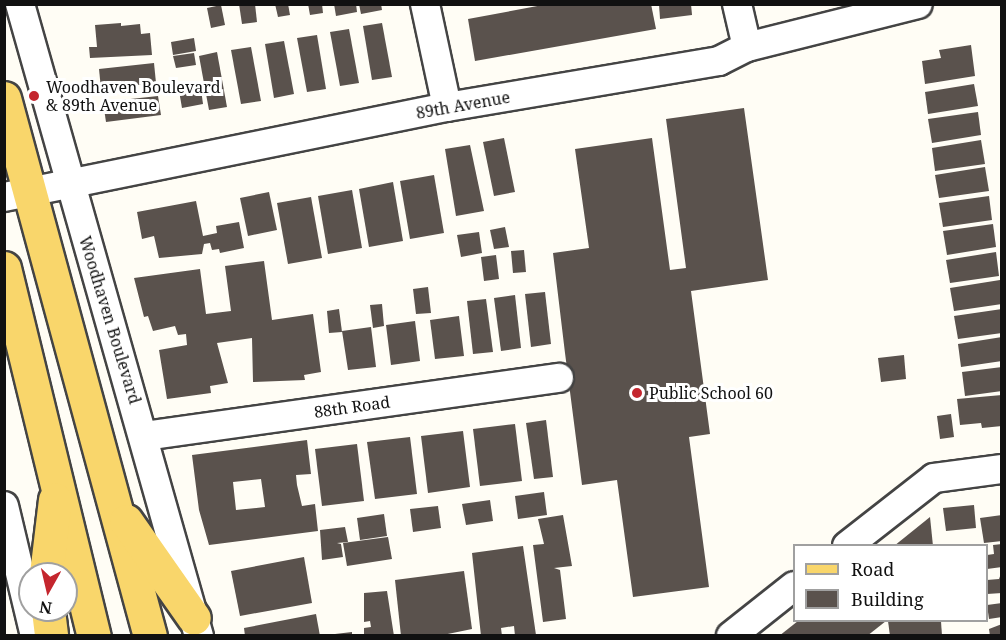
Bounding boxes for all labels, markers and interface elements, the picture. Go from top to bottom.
place label: Woodhaven Boulevard & 89th Avenue [46,77,221,115]
street label: 89th Avenue [415,87,511,123]
marker: Woodhaven Boulevard & 89th Avenue [27,89,41,103]
street label: Woodhaven Boulevard [75,234,145,406]
place label: Public School 60 [649,383,773,403]
marker: Public School 60 [630,386,644,400]
street label: 88th Road [313,392,391,422]
legend [793,544,988,622]
text: Road [851,557,894,581]
north arrow [18,562,78,622]
text: Building [851,587,924,611]
text: N [38,596,54,620]

